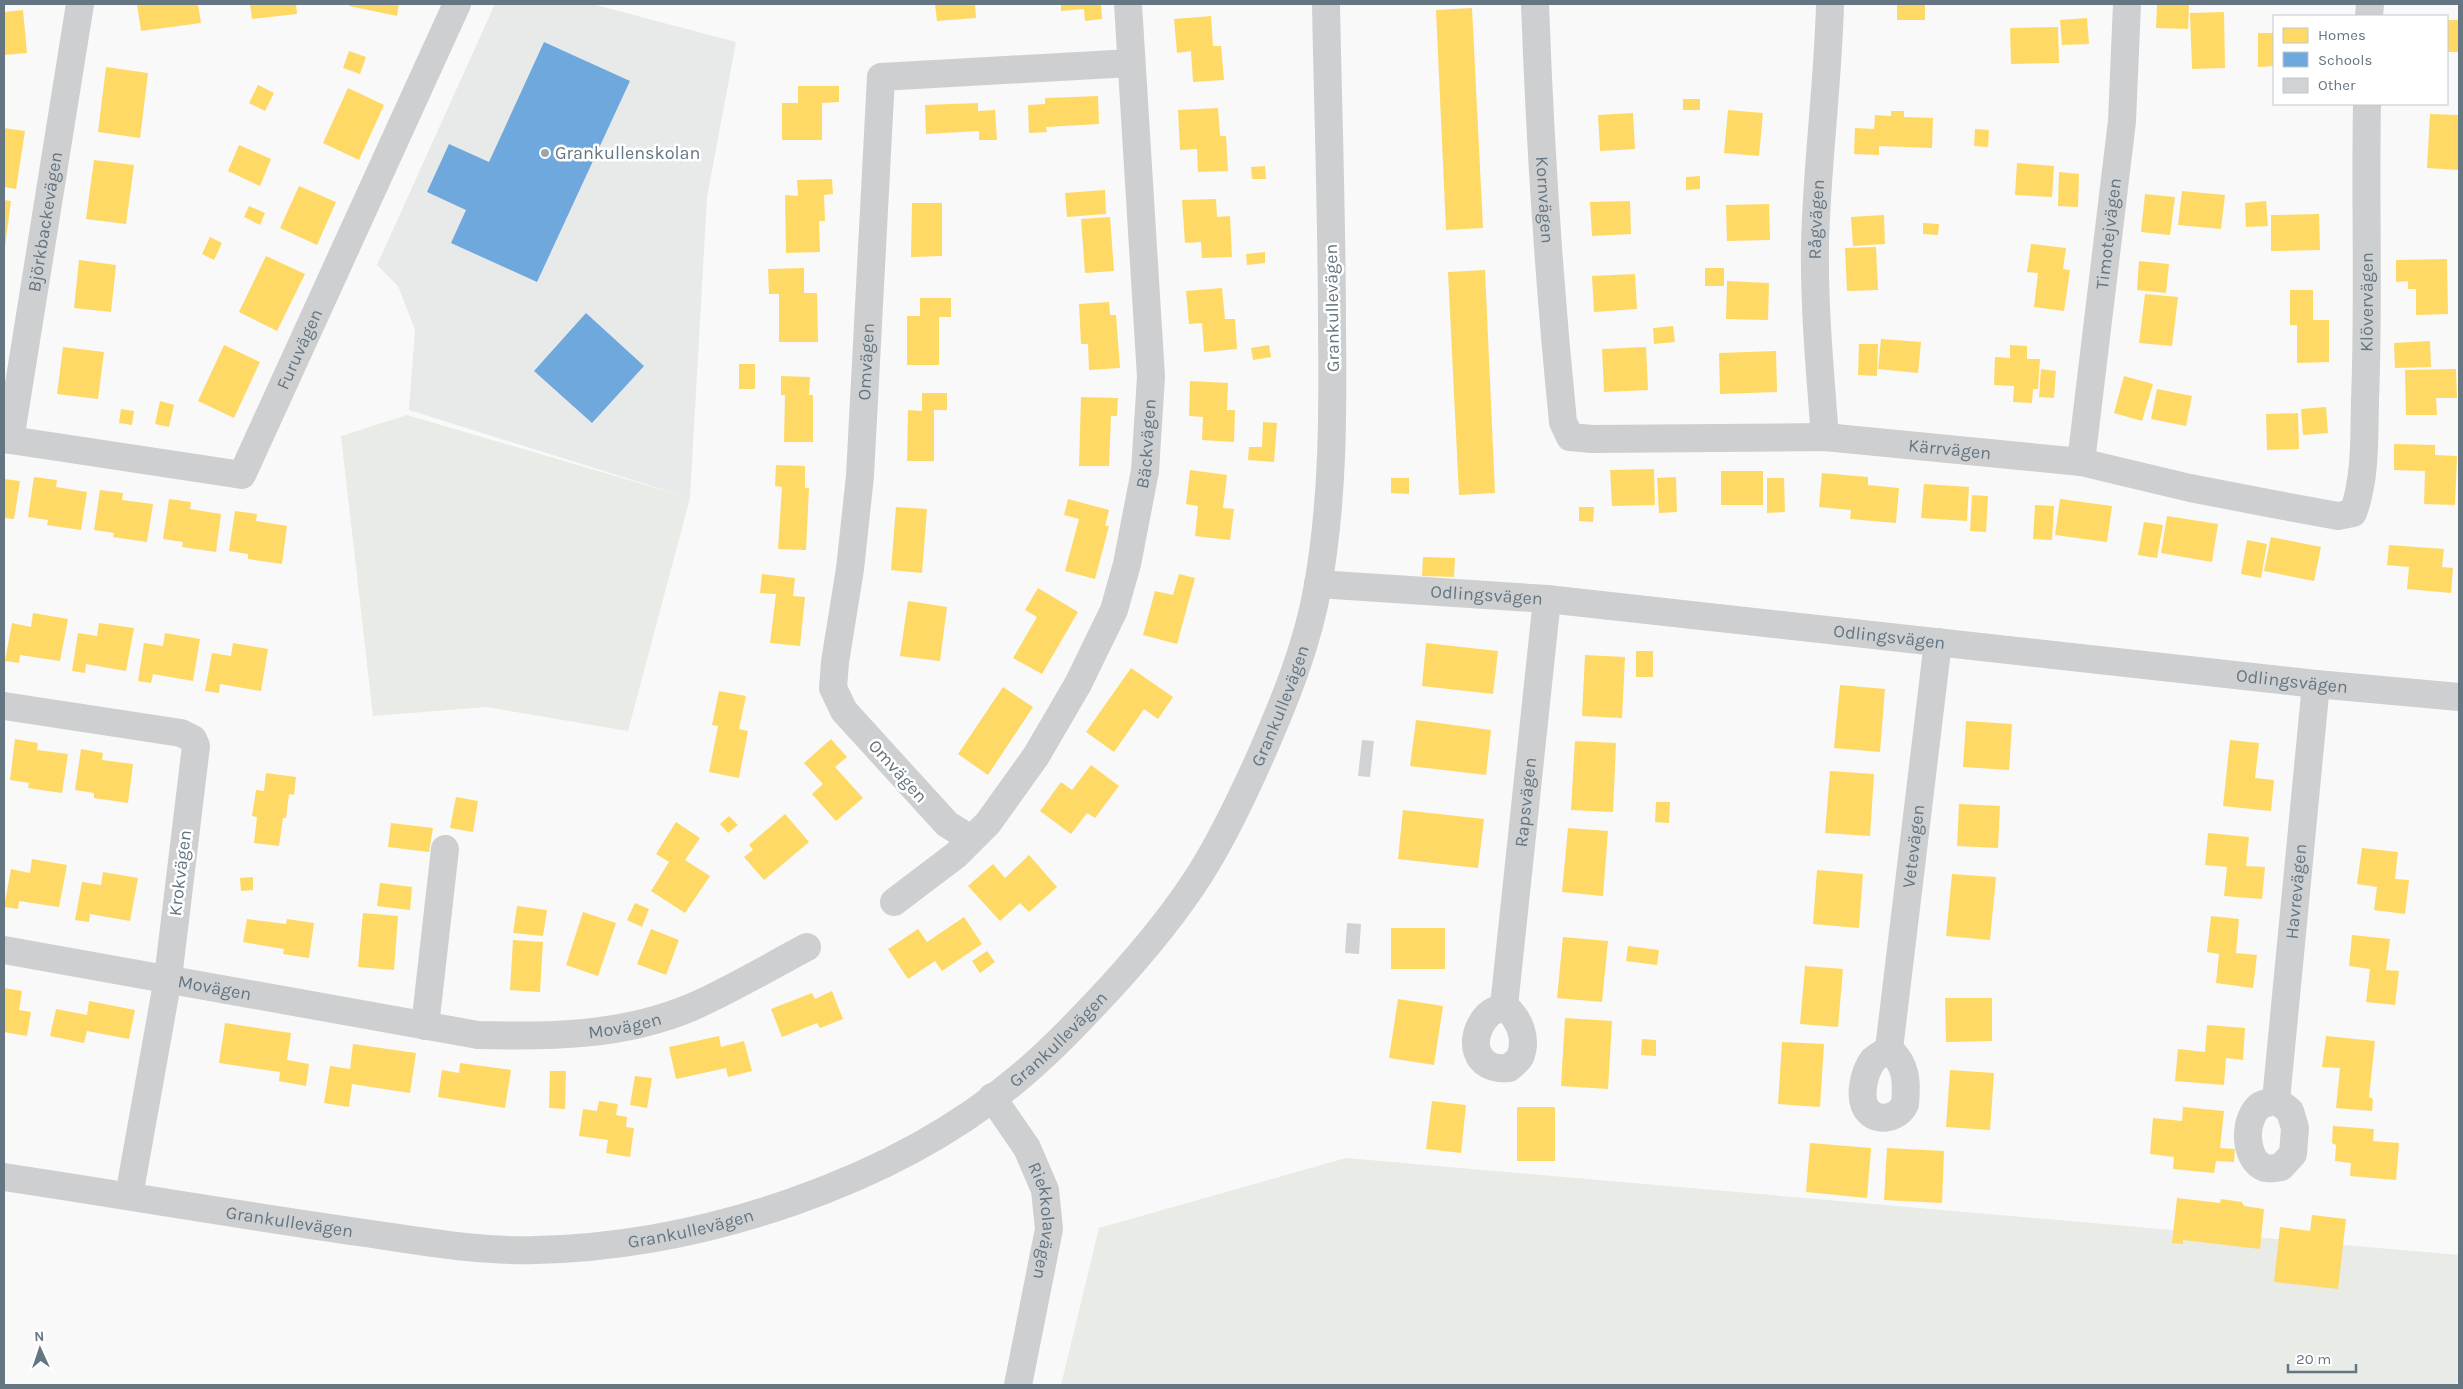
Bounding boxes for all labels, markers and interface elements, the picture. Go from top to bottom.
legend [2273,15,2448,105]
text: Homes [2318,26,2366,44]
text: Schools [2318,51,2372,69]
text: Other [2318,76,2356,94]
place label: Grankullenskolan [555,142,700,164]
marker: Grankullenskolan [539,147,551,159]
street label: Björkbackevägen [23,150,67,294]
street label: Kornvägen [1531,155,1559,244]
street label: Timotejvägen [2091,177,2126,291]
street label: Rågvägen [1804,178,1829,260]
street label: Grankullevägen [1320,244,1344,372]
street label: Klövervägen [2355,252,2378,352]
street label: Furuvägen [271,305,327,393]
street label: Omvägen [853,322,879,401]
street label: Bäckvägen [1131,398,1161,490]
street label: Kärrvägen [1907,434,1992,464]
street label: Odlingsvägen [1430,580,1543,610]
street label: Odlingsvägen [1832,620,1947,654]
street label: Grankullevägen [1246,643,1314,770]
street label: Odlingsvägen [2235,664,2349,698]
street label: Omvägen [864,735,932,807]
street label: Rapsvägen [1510,756,1541,848]
street label: Vetevägen [1897,803,1929,889]
street label: Krokvägen [164,829,196,917]
street label: Havrevägen [2281,843,2312,940]
street label: Movägen [176,970,253,1005]
street label: Grankullevägen [1005,987,1112,1092]
street label: Movägen [587,1008,664,1043]
street label: Riekkolavägen [1023,1158,1060,1281]
street label: Grankullevägen [224,1201,355,1242]
street label: Grankullevägen [626,1204,756,1253]
north arrow [15,1324,65,1374]
text: N [34,1328,45,1345]
scale bar [2288,1342,2356,1374]
text: 20 m [2296,1350,2331,1368]

